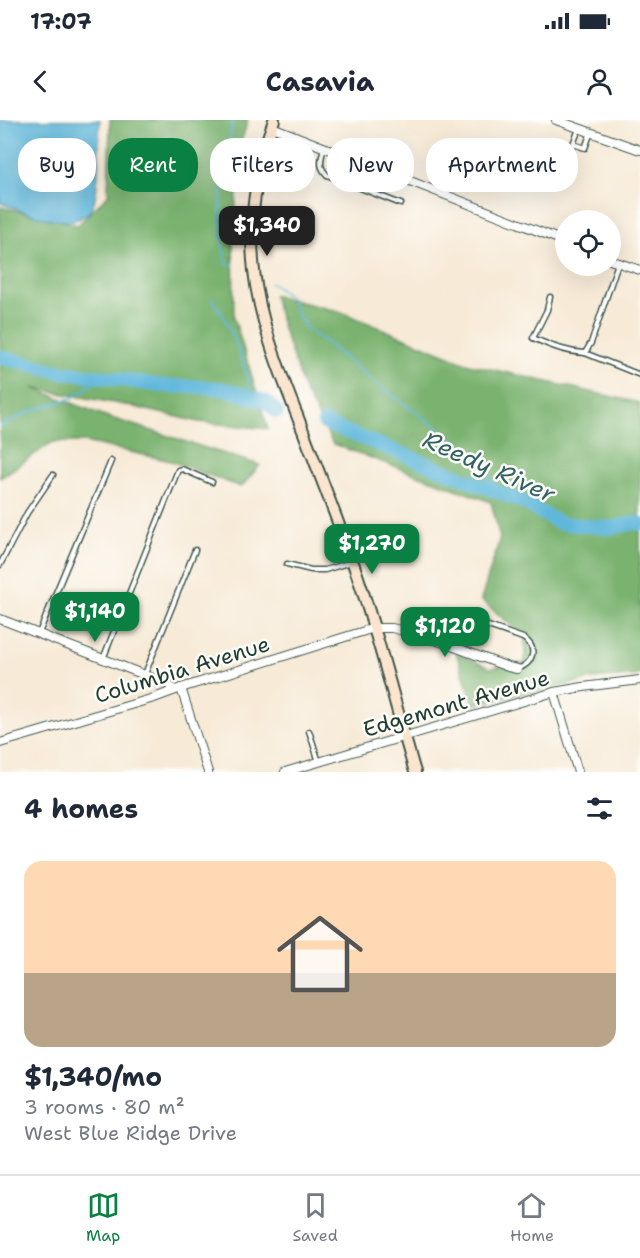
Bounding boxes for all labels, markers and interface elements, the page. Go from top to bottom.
text: 17:07 [30,7,92,36]
text: Casavia [265,63,375,100]
icon: back [24,65,57,98]
icon: person [583,65,616,98]
chip: Buy [18,138,96,192]
chip: Rent [108,138,198,192]
chip: Filters [210,138,315,192]
chip: New [327,138,414,192]
chip: Apartment [426,138,578,192]
pin: $1,340 [218,206,316,257]
map controls [555,210,621,276]
button: locate [555,210,621,276]
text: $1,340 [233,212,301,238]
water label: Reedy River [418,424,561,511]
pin: $1,270 [323,524,421,575]
text: $1,270 [338,530,406,556]
pin: $1,140 [46,592,144,643]
text: $1,140 [64,598,126,624]
pin: $1,120 [396,607,494,658]
text: $1,120 [415,613,475,639]
street label: Columbia Avenue [91,629,273,710]
street label: Edgemont Avenue [360,663,553,744]
text: 4 homes [24,791,138,826]
icon: filters [583,792,616,825]
icon: home [266,900,374,1008]
text: $1,340/mo [24,1059,162,1094]
text: 3 rooms · 80 m² [24,1094,185,1120]
text: West Blue Ridge Drive [24,1120,237,1146]
tab: Map [86,1189,120,1246]
tab: Saved [292,1189,338,1246]
tab: Home [510,1189,554,1246]

